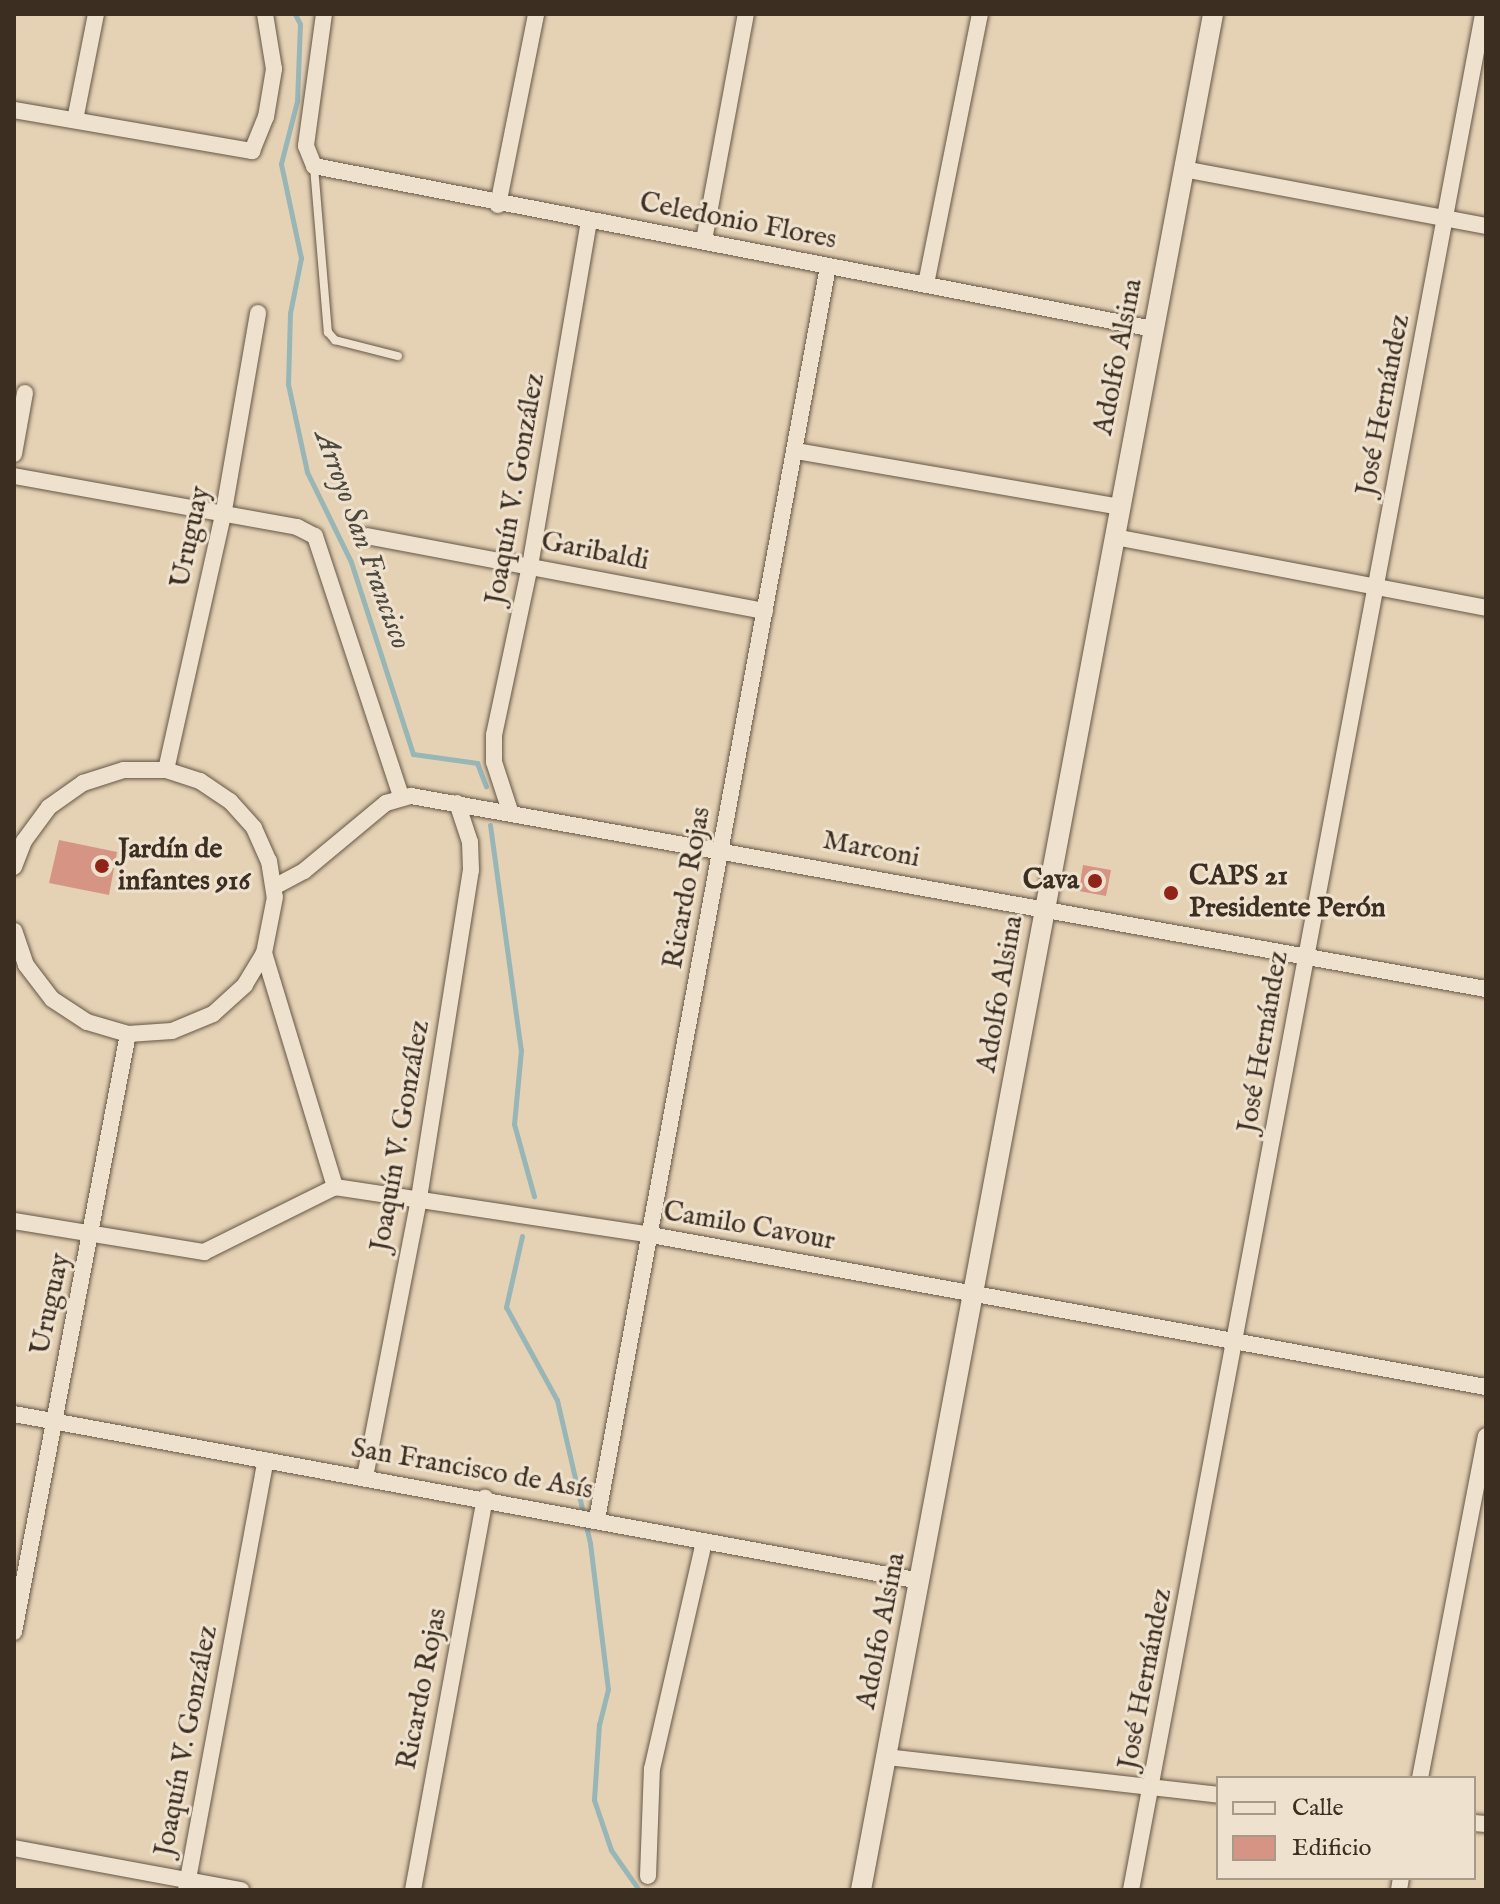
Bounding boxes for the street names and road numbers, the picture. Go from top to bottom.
street label: Celedonio Flores [637,186,839,258]
street label: Adolfo Alsina [1087,276,1151,438]
street label: José Hernández [1350,311,1418,499]
street label: Joaquín V. González [479,371,553,607]
street label: Uruguay [164,483,218,591]
street label: Garibaldi [538,525,652,579]
street label: Ricardo Rojas [657,804,719,972]
street label: Marconi [820,824,922,876]
street label: Adolfo Alsina [971,913,1031,1075]
street label: José Hernández [1231,948,1297,1136]
street label: Joaquín V. González [364,1018,438,1254]
street label: Camilo Cavour [661,1195,837,1259]
street label: Uruguay [24,1250,78,1358]
street label: San Francisco de Asís [349,1432,595,1508]
street label: Adolfo Alsina [850,1550,914,1712]
street label: José Hernández [1112,1585,1180,1773]
street label: Ricardo Rojas [391,1605,455,1773]
street label: Joaquín V. González [148,1623,226,1859]

